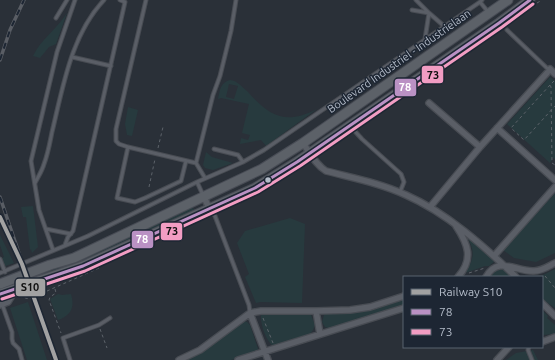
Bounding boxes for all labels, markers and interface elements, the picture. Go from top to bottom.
street label: Boulevard Industriel - Industrielaan [325,7,473,115]
line badge: 73 [421,65,444,84]
text: 73 [427,69,439,81]
line badge: 78 [394,78,417,97]
text: 78 [399,81,411,93]
unlabelled marker [263,175,273,185]
line badge: 73 [160,222,183,241]
text: 73 [166,225,178,237]
line badge: 78 [131,230,154,249]
text: 78 [136,233,148,245]
legend [403,276,543,348]
line badge: S10 [15,278,46,297]
text: S10 [21,281,39,293]
text: Railway S10 [439,285,503,298]
text: 78 [439,305,453,318]
text: 73 [439,325,453,338]

